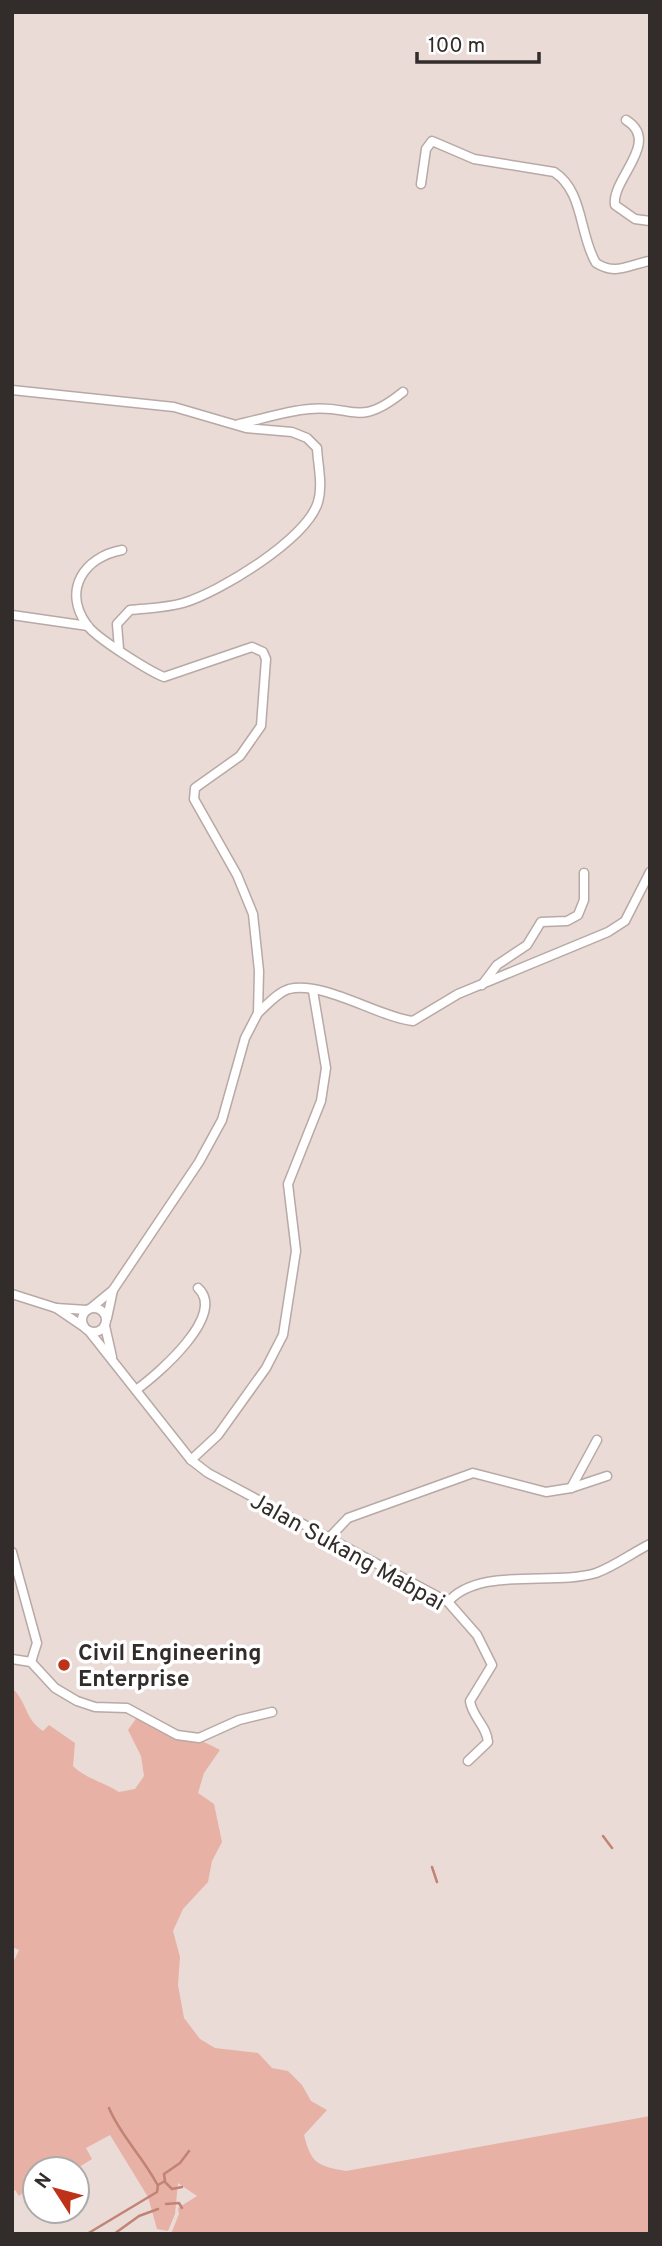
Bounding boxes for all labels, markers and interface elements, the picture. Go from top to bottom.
scale bar [417,21,540,65]
text: 100 m [428,33,485,60]
street label: Jalan Sukang Mabpai [245,1488,449,1619]
place label: Civil Engineering Enterprise [78,1640,262,1695]
marker: Civil Engineering Enterprise [56,1657,72,1673]
north arrow [21,2155,91,2225]
text: N [30,2169,58,2194]

